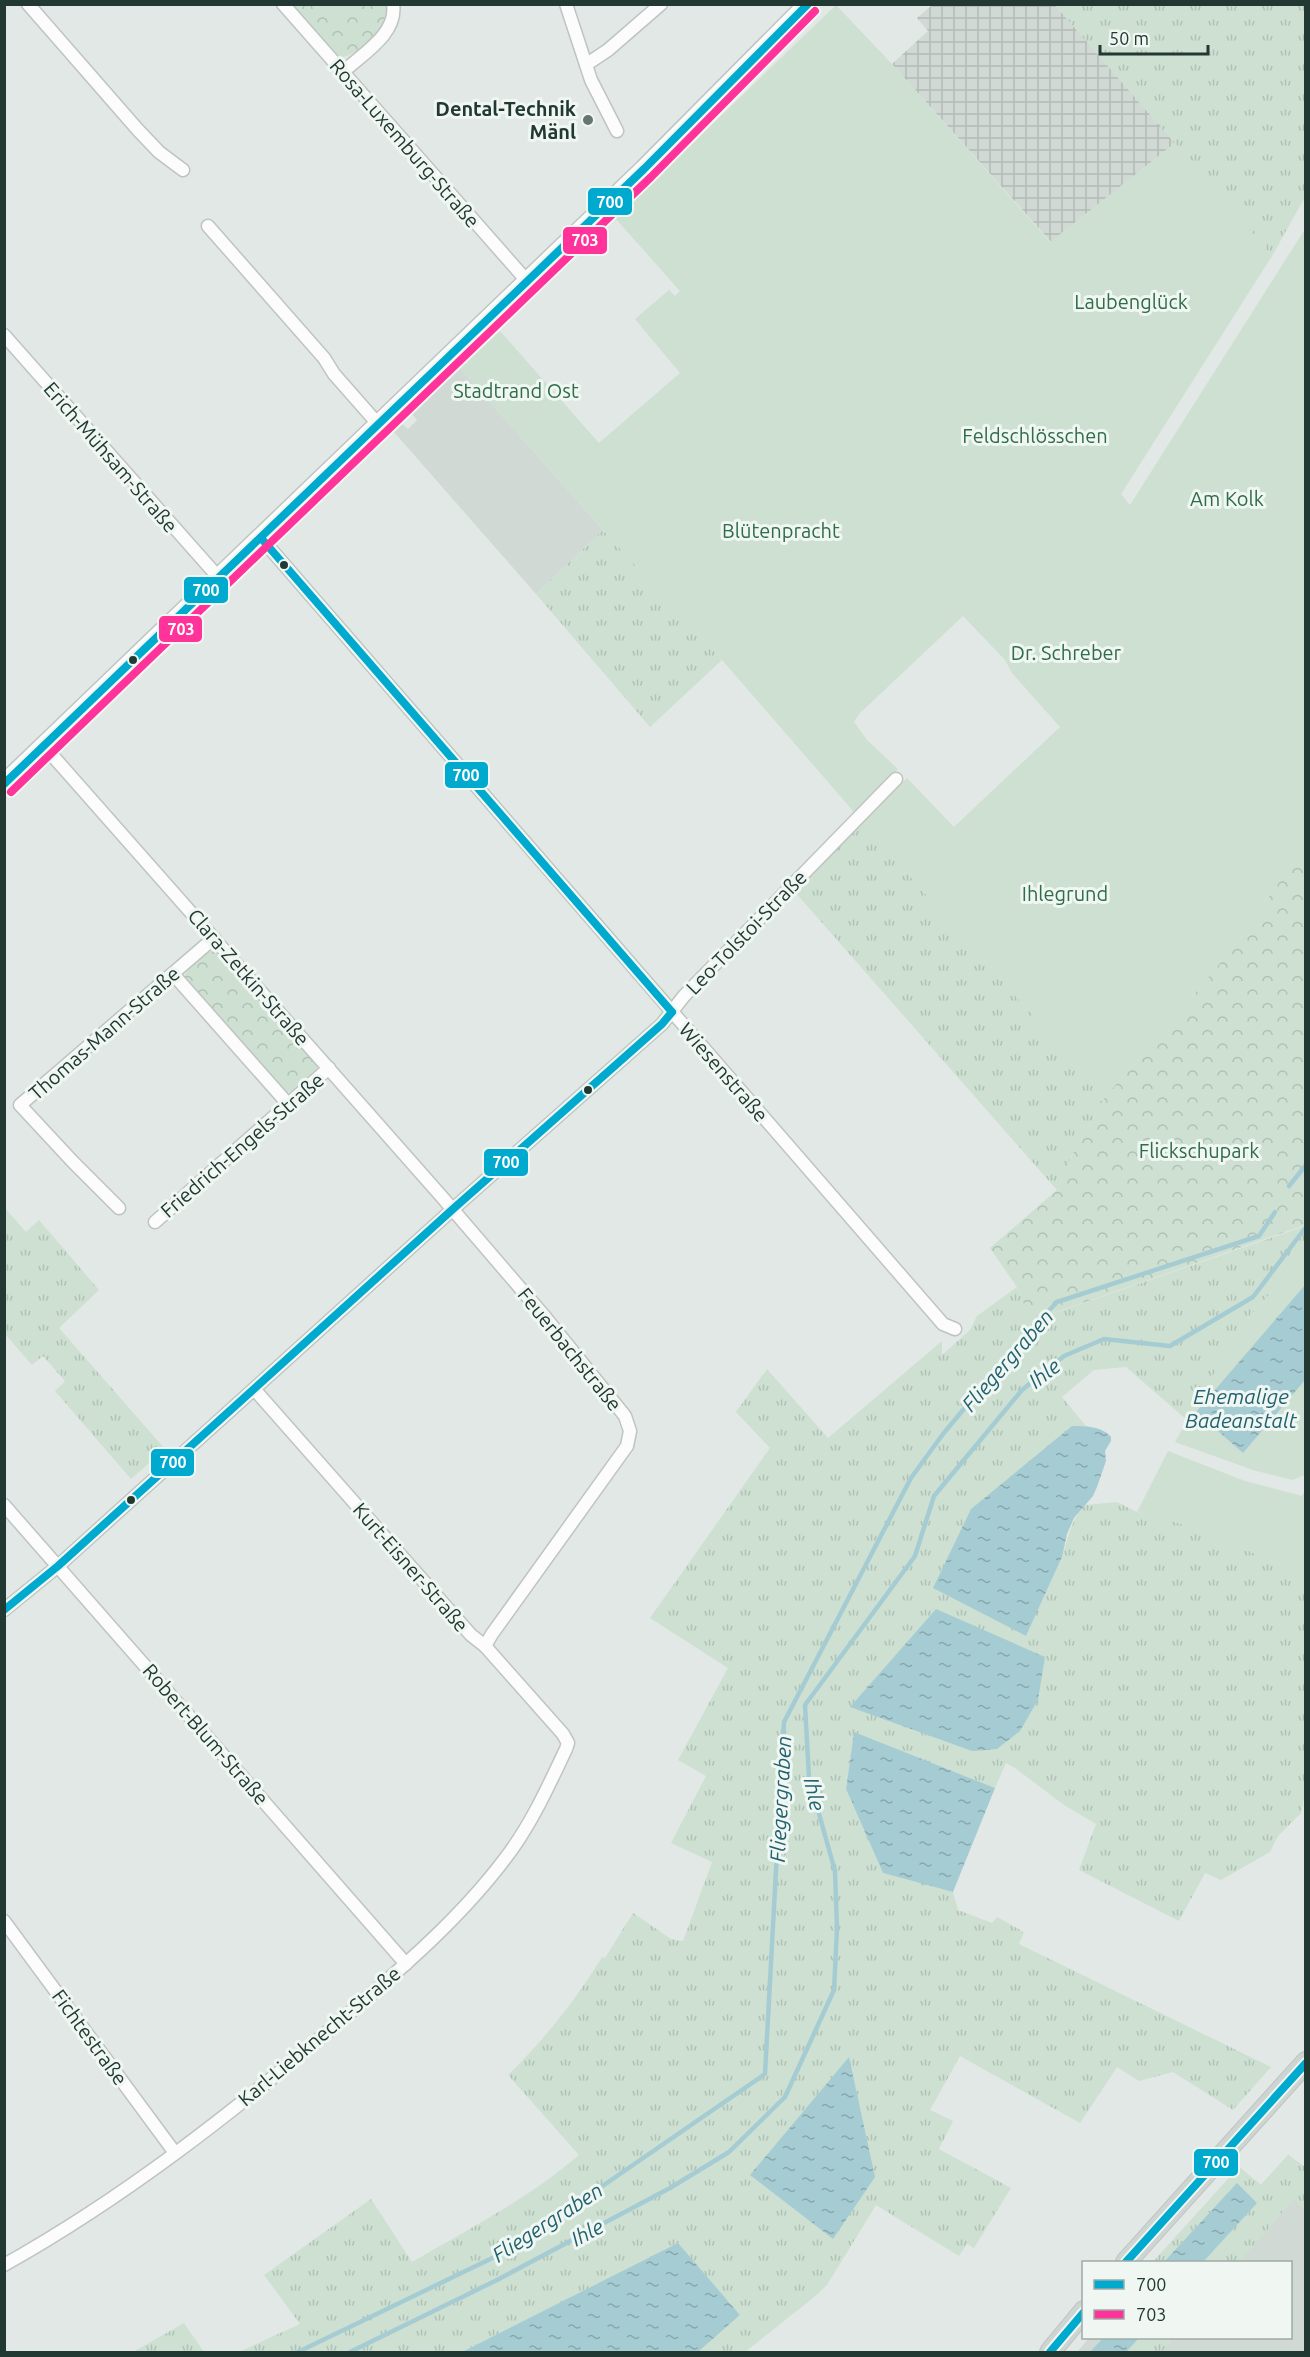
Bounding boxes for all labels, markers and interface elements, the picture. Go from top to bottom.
scale bar [1100,18,1208,56]
text: 50 m [1109,28,1149,48]
street label: Rosa-Luxemburg-Straße [326,54,484,232]
place label: Dental-Technik Mänl [435,97,576,143]
marker: Dental-Technik Mänl [581,113,595,127]
line badge: 700 [587,187,633,216]
text: 700 [596,193,624,211]
line badge: 703 [562,226,608,255]
text: 703 [571,231,599,249]
park label: Laubenglück [1074,290,1188,313]
street label: Erich-Mühsam-Straße [39,377,183,537]
park label: Stadtrand Ost [453,379,579,402]
park label: Feldschlösschen [962,424,1108,447]
park label: Am Kolk [1190,487,1264,510]
park label: Blütenpracht [722,519,840,542]
unlabelled marker [278,559,290,571]
line badge: 700 [183,576,229,604]
text: 700 [192,581,220,599]
line badge: 703 [158,615,203,643]
text: 703 [167,620,195,638]
park label: Dr. Schreber [1011,641,1122,664]
unlabelled marker [127,654,139,666]
line badge: 700 [444,761,489,789]
text: 700 [452,766,480,784]
street label: Leo-Tolstoi-Straße [681,865,811,999]
park label: Ihlegrund [1022,882,1108,905]
street label: Clara-Zetkin-Straße [184,904,314,1050]
street label: Thomas-Mann-Straße [24,961,184,1105]
street label: Wiesenstraße [675,1018,773,1126]
street label: Friedrich-Engels-Straße [156,1068,328,1222]
unlabelled marker [582,1084,594,1096]
park label: Flickschupark [1139,1139,1259,1162]
line badge: 700 [483,1148,529,1177]
text: 700 [492,1153,520,1171]
street label: Feuerbachstraße [513,1283,627,1415]
water label: Fliegergraben [956,1304,1058,1416]
water label: Ihle [1023,1353,1065,1393]
water label: Ehemalige Badeanstalt [1185,1384,1298,1432]
line badge: 700 [150,1448,195,1477]
text: 700 [159,1453,187,1471]
unlabelled marker [125,1494,137,1506]
street label: Kurt-Eisner-Straße [349,1498,473,1636]
street label: Robert-Blum-Straße [139,1659,273,1809]
water label: Fliegergraben [765,1735,795,1863]
water label: Ihle [800,1775,831,1813]
street label: Karl-Liebknecht-Straße [233,1961,405,2111]
street label: Fichtestraße [48,1985,132,2089]
line badge: 700 [1193,2148,1239,2177]
text: 700 [1202,2153,1230,2171]
water label: Fliegergraben [487,2177,607,2267]
water label: Ihle [567,2213,608,2250]
legend [1082,2261,1292,2339]
text: 700 [1136,2274,1166,2294]
text: 703 [1136,2304,1166,2324]

